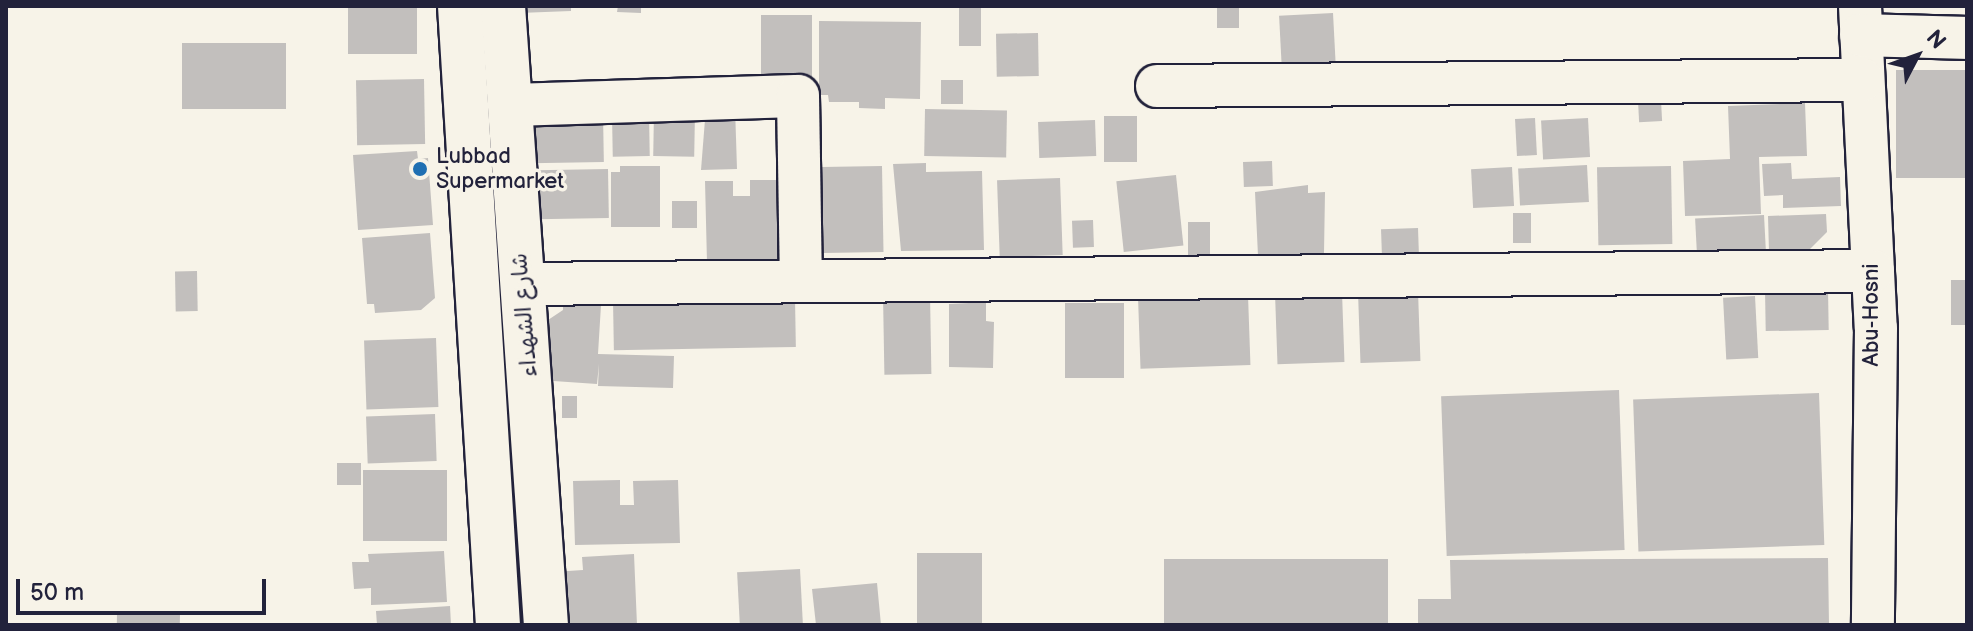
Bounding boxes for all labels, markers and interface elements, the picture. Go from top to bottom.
north arrow [1877,16,1957,96]
text: N [1920,25,1951,55]
place label: Lubbad Supermarket [436,143,564,194]
marker: Lubbad Supermarket [411,160,429,178]
street label: شارع الشهداء [506,252,544,378]
street label: Abu-Hosni [1859,264,1885,366]
scale bar [20,563,270,613]
text: 50 m [30,578,84,607]

